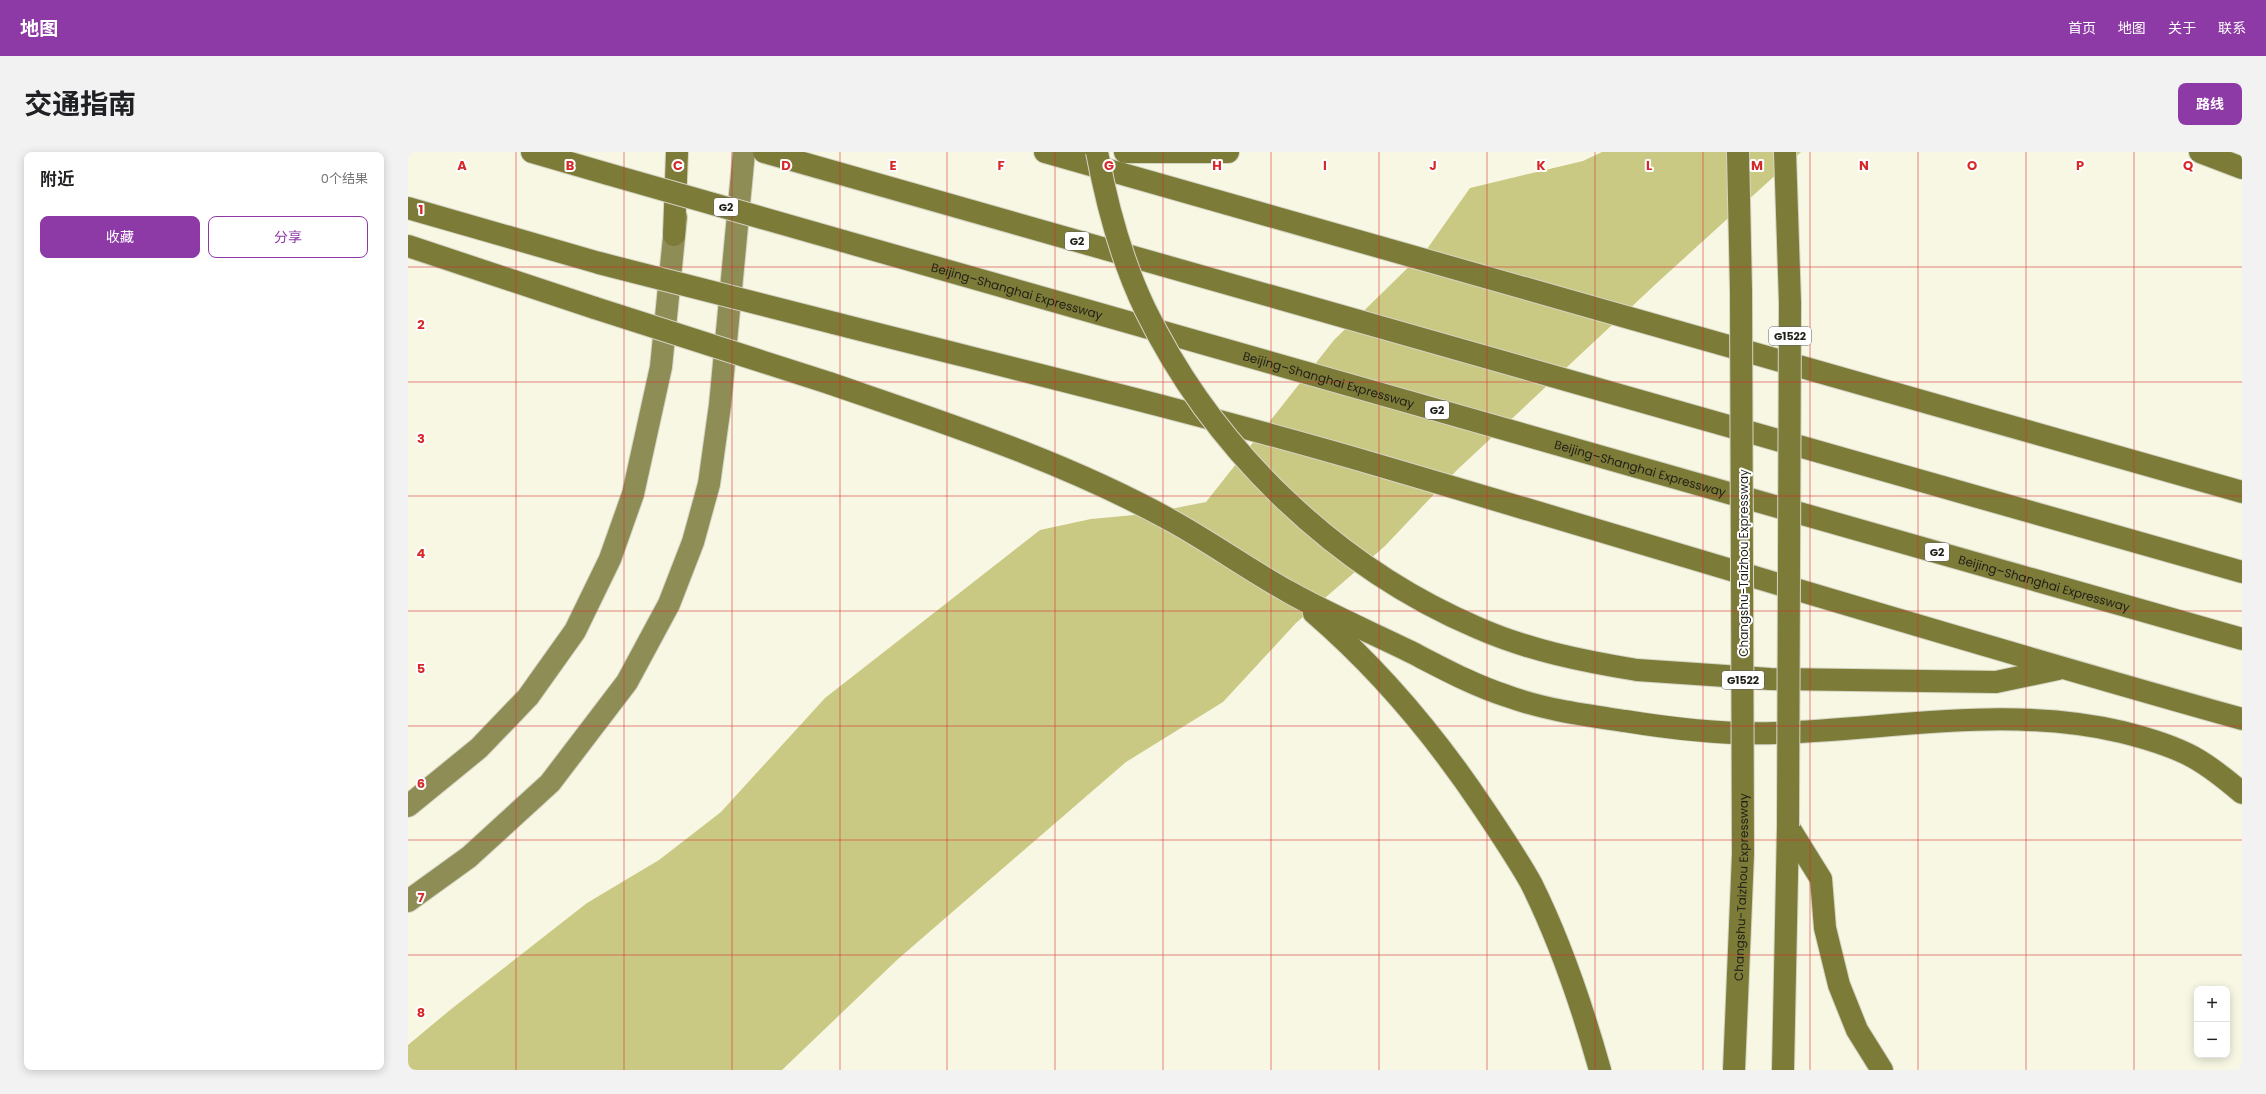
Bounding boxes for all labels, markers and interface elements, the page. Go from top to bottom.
text: 地图 [20,15,58,42]
text: 首页 [2068,18,2096,38]
text: 地图 [2118,18,2146,38]
text: 关于 [2168,18,2196,38]
text: 联系 [2218,18,2246,38]
button: 路线 [2178,83,2242,125]
text: 交通指南 [24,85,136,124]
text: A [457,156,467,175]
text: B [566,156,575,175]
text: C [673,156,683,175]
text: D [781,156,791,175]
text: E [889,156,897,175]
text: F [997,156,1005,175]
text: G [1104,156,1114,175]
text: H [1212,156,1222,175]
text: I [1323,156,1327,175]
text: J [1429,156,1437,175]
text: K [1536,156,1546,175]
text: L [1646,156,1652,175]
text: M [1751,156,1763,175]
text: N [1859,156,1869,175]
text: O [1967,156,1977,175]
text: P [2076,156,2084,175]
text: Q [2183,156,2193,175]
text: 附近 [40,167,74,191]
text: 0个结果 [321,169,368,188]
road number: G2 [714,198,738,216]
text: 1 [419,200,423,219]
button: 收藏 [40,216,200,258]
button: 分享 [208,216,368,258]
road number: G2 [1065,232,1089,250]
street label: Beijing–Shanghai Expressway [929,258,1105,323]
text: 2 [417,315,425,334]
road number: G1522 [1769,327,1811,345]
street label: Beijing–Shanghai Expressway [1241,347,1417,412]
road number: G2 [1425,401,1449,419]
text: 3 [417,429,425,448]
street label: Beijing–Shanghai Expressway [1553,435,1728,500]
street label: Changshu-Taizhou Expressway [1735,469,1752,657]
road number: G2 [1925,543,1949,561]
text: 4 [417,544,426,563]
street label: Beijing–Shanghai Expressway [1957,550,2132,615]
text: 5 [417,659,425,678]
road number: G1522 [1722,671,1764,689]
text: 6 [417,774,425,793]
street label: Changshu-Taizhou Expressway [1729,793,1752,981]
text: 7 [418,888,425,907]
map controls [2194,986,2230,1058]
button: + [2194,986,2230,1022]
text: 8 [417,1003,425,1022]
button: − [2194,1022,2230,1058]

